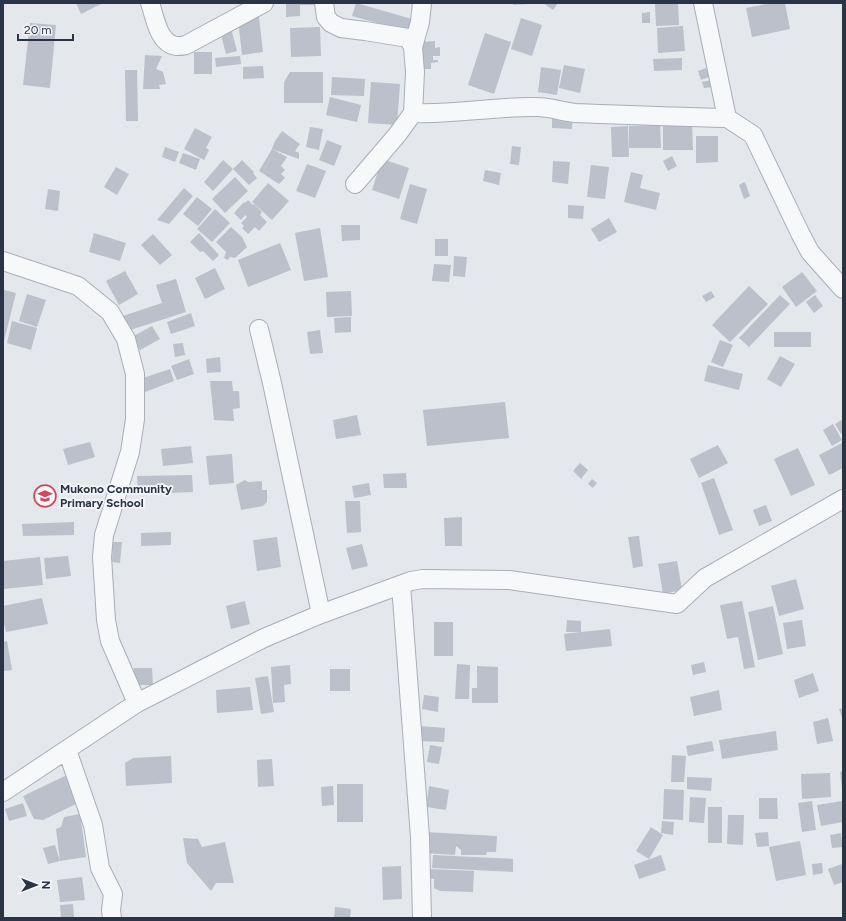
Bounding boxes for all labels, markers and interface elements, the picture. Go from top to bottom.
scale bar [18,16,73,42]
text: 20 m [24,23,52,37]
place label: Mukono Community Primary School [60,482,172,510]
school or university icon: Mukono Community Primary School [32,483,58,509]
north arrow [16,865,56,905]
text: N [39,881,52,889]

